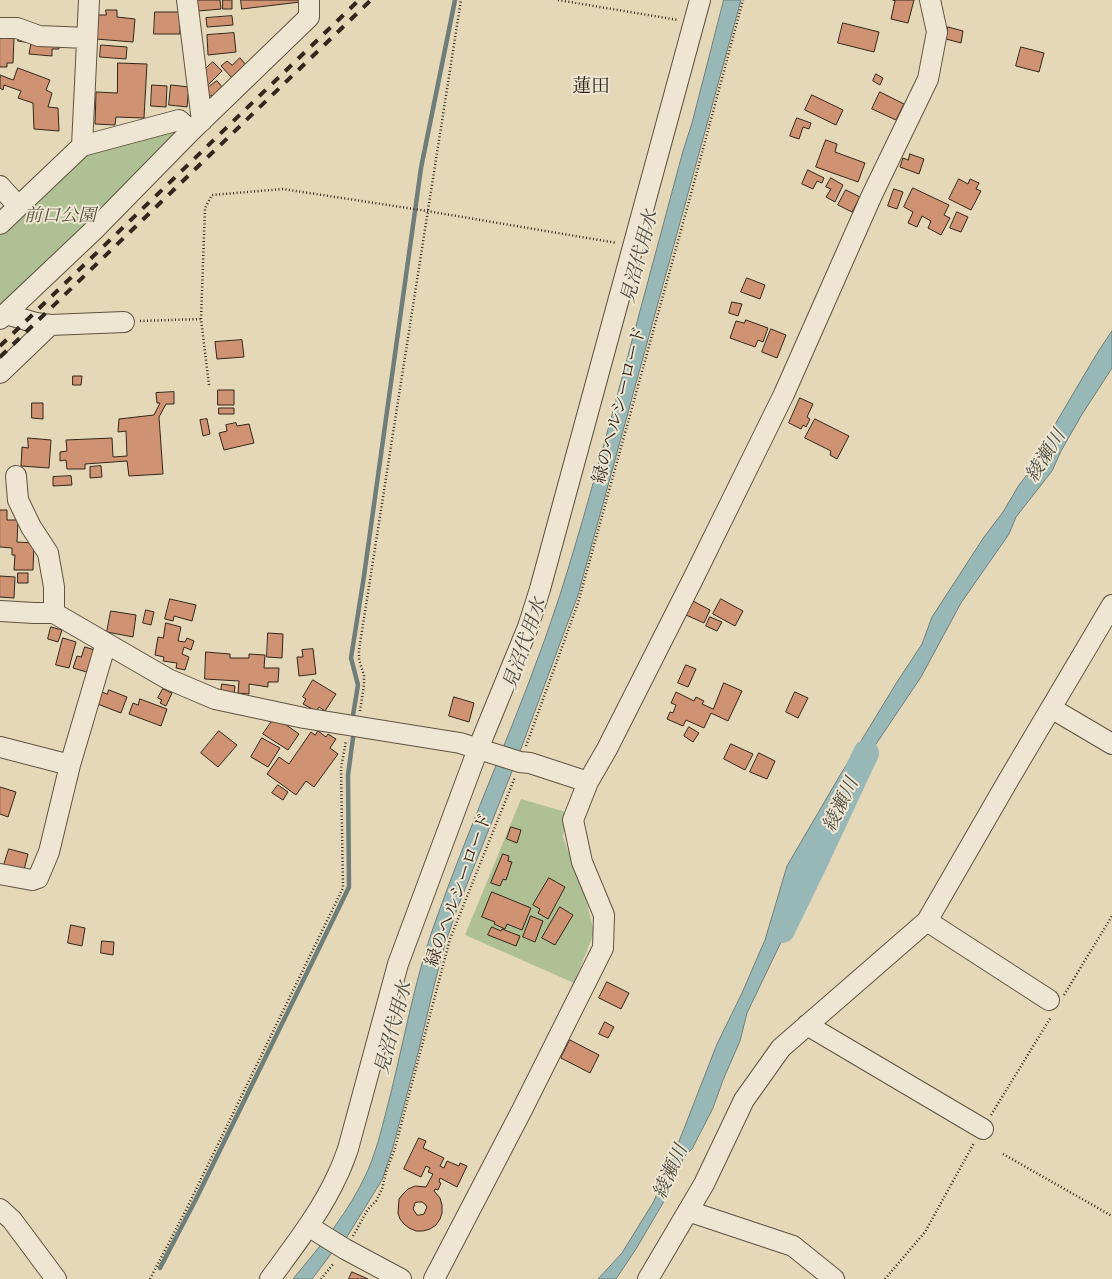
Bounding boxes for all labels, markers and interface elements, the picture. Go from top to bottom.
district label: 蓮田 [572,76,610,98]
park label: 前口公園 [24,205,96,227]
water label: 見沼代用水 [617,208,663,306]
street label: 緑のヘルシーロード [589,324,651,486]
water label: 綾瀬川 [1021,426,1071,486]
water label: 見沼代用水 [499,595,551,693]
water label: 綾瀬川 [818,774,864,836]
street label: 緑のヘルシーロード [421,810,497,970]
water label: 見沼代用水 [371,979,417,1077]
water label: 綾瀬川 [649,1141,693,1203]

